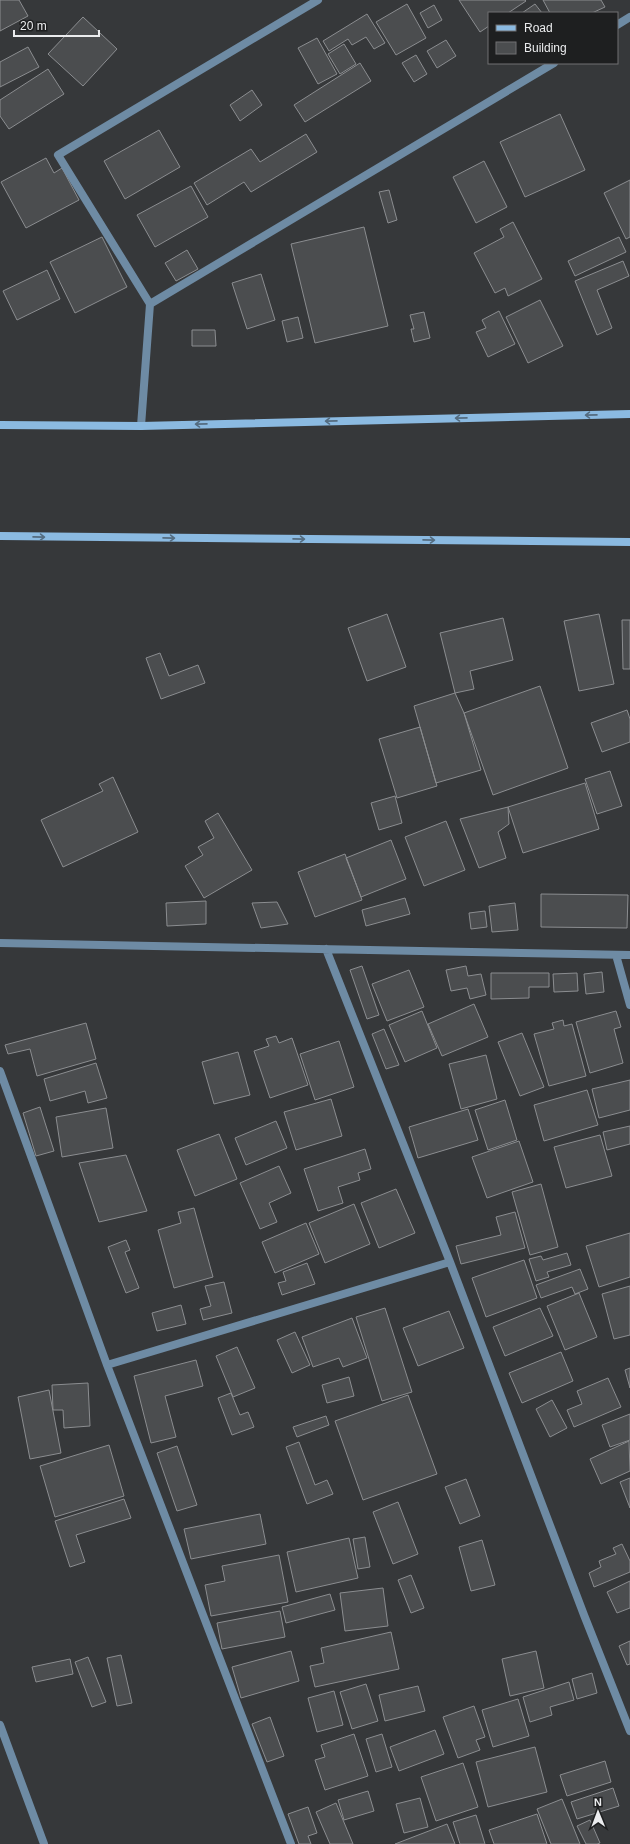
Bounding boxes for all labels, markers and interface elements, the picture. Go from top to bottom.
scale bar [14,12,99,38]
legend [488,12,618,64]
text: 20 m [20,19,47,33]
text: Road [524,21,553,35]
text: Building [524,41,567,55]
one-way arrow [585,411,598,418]
one-way arrow [455,414,468,422]
one-way arrow [325,417,338,425]
one-way arrow [195,421,208,428]
one-way arrow [32,533,45,541]
one-way arrow [162,534,175,542]
one-way arrow [292,535,305,543]
one-way arrow [422,536,435,544]
north arrow [578,1792,618,1832]
text: N [594,1796,602,1808]

